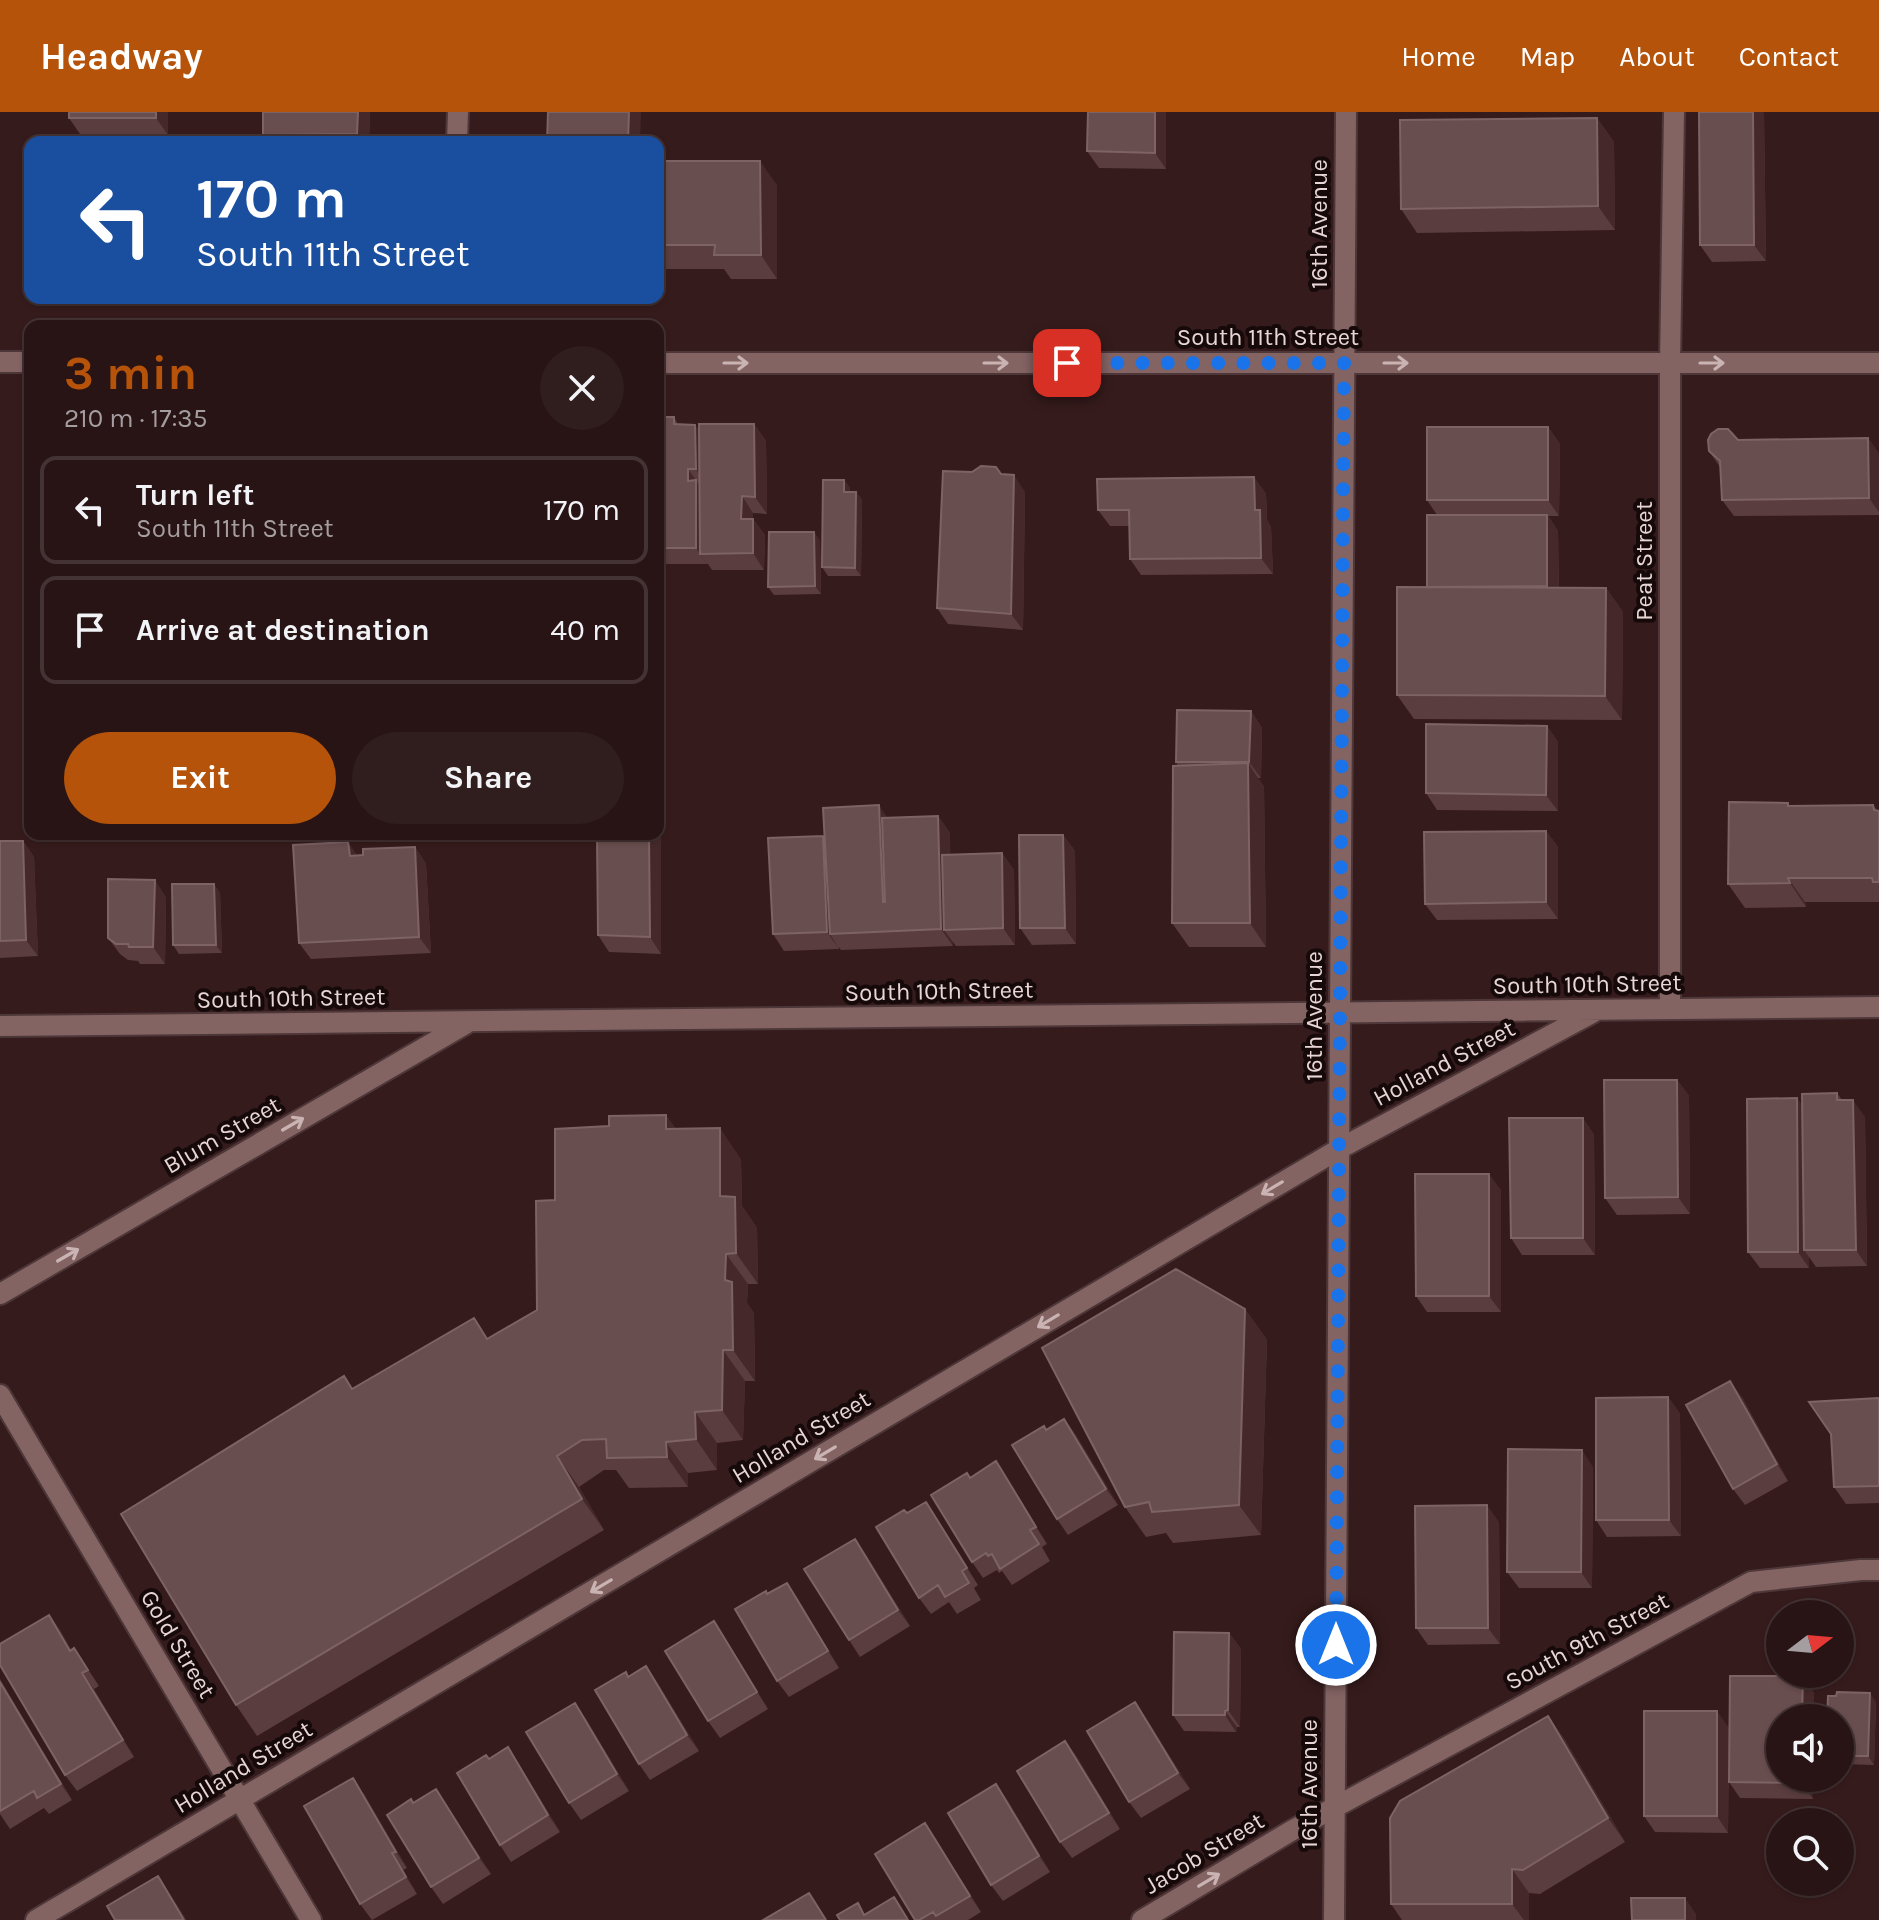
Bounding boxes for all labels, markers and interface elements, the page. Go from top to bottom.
text: Headway [40,34,203,79]
text: Home [1401,40,1476,73]
text: Map [1520,40,1575,73]
text: About [1619,40,1695,73]
text: Contact [1739,40,1839,73]
street label: 16th Avenue [1305,159,1333,289]
text: 170 m [196,166,347,231]
icon: left [64,168,168,272]
text: South 11th Street [196,233,469,275]
street label: South 11th Street [1177,323,1359,351]
pin [1033,329,1101,397]
icon: arrive [1045,341,1089,385]
text: 3 min [64,345,197,401]
button: close [540,346,624,430]
one-way arrow [722,355,749,371]
one-way arrow [982,355,1009,371]
one-way arrow [1382,355,1409,371]
one-way arrow [1698,355,1725,371]
text: 210 m · 17:35 [64,403,207,434]
text: Turn left [136,477,254,513]
icon: left [68,488,112,532]
text: 170 m [543,492,620,528]
street label: Peat Street [1630,501,1658,621]
text: South 11th Street [136,513,334,544]
icon: arrive [68,608,112,652]
text: Arrive at destination [136,612,430,648]
text: 40 m [550,612,620,648]
button: Exit [64,732,336,824]
button: Share [352,732,624,824]
street label: 16th Avenue [1300,951,1328,1081]
street label: South 10th Street [1492,968,1682,1000]
street label: South 10th Street [844,975,1034,1007]
street label: South 10th Street [196,982,386,1014]
street label: Holland Street [1369,1014,1519,1112]
street label: Blum Street [159,1090,285,1180]
one-way arrow [280,1116,304,1131]
one-way arrow [1261,1181,1284,1197]
one-way arrow [56,1246,79,1262]
one-way arrow [1037,1313,1060,1329]
street label: Holland Street [727,1385,875,1489]
one-way arrow [813,1446,836,1462]
one-way arrow [590,1578,613,1594]
street label: Gold Street [135,1585,221,1703]
street label: South 9th Street [1501,1586,1673,1696]
north arrow [1766,1600,1854,1688]
map controls [1766,1600,1854,1896]
position arrow [1294,1603,1378,1687]
button: sound [1766,1704,1854,1792]
street label: Holland Street [169,1715,317,1819]
street label: 16th Avenue [1295,1719,1323,1849]
street label: Jacob Street [1139,1806,1269,1900]
button: search [1766,1808,1854,1896]
one-way arrow [1197,1872,1220,1888]

